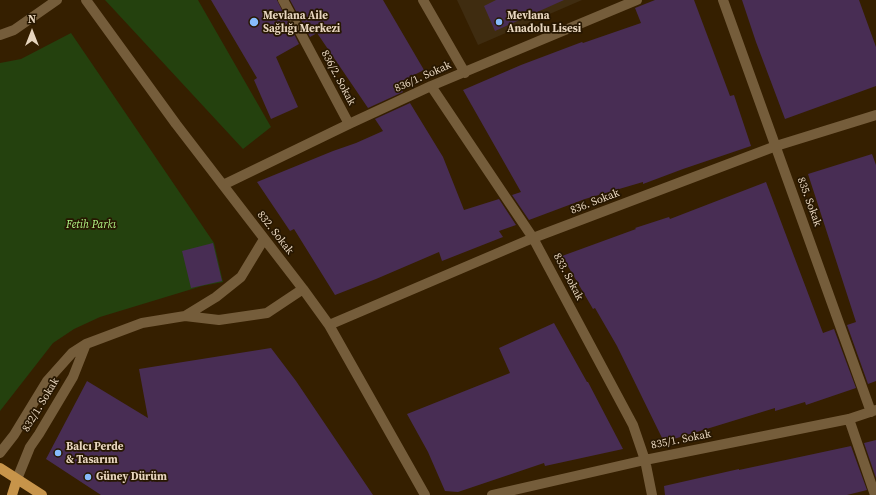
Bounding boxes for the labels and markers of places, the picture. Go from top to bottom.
place label: Mevlana Aile Sağlığı Merkezi [263,9,340,35]
place label: Mevlana Anadolu Lisesi [507,9,581,35]
marker: Mevlana Aile Sağlığı Merkezi [248,16,260,28]
marker: Mevlana Anadolu Lisesi [494,17,504,27]
place label: Balcı Perde & Tasarım [66,440,123,466]
marker: Balcı Perde & Tasarım [53,448,63,458]
place label: Güney Dürüm [96,470,167,484]
marker: Güney Dürüm [83,472,93,482]

